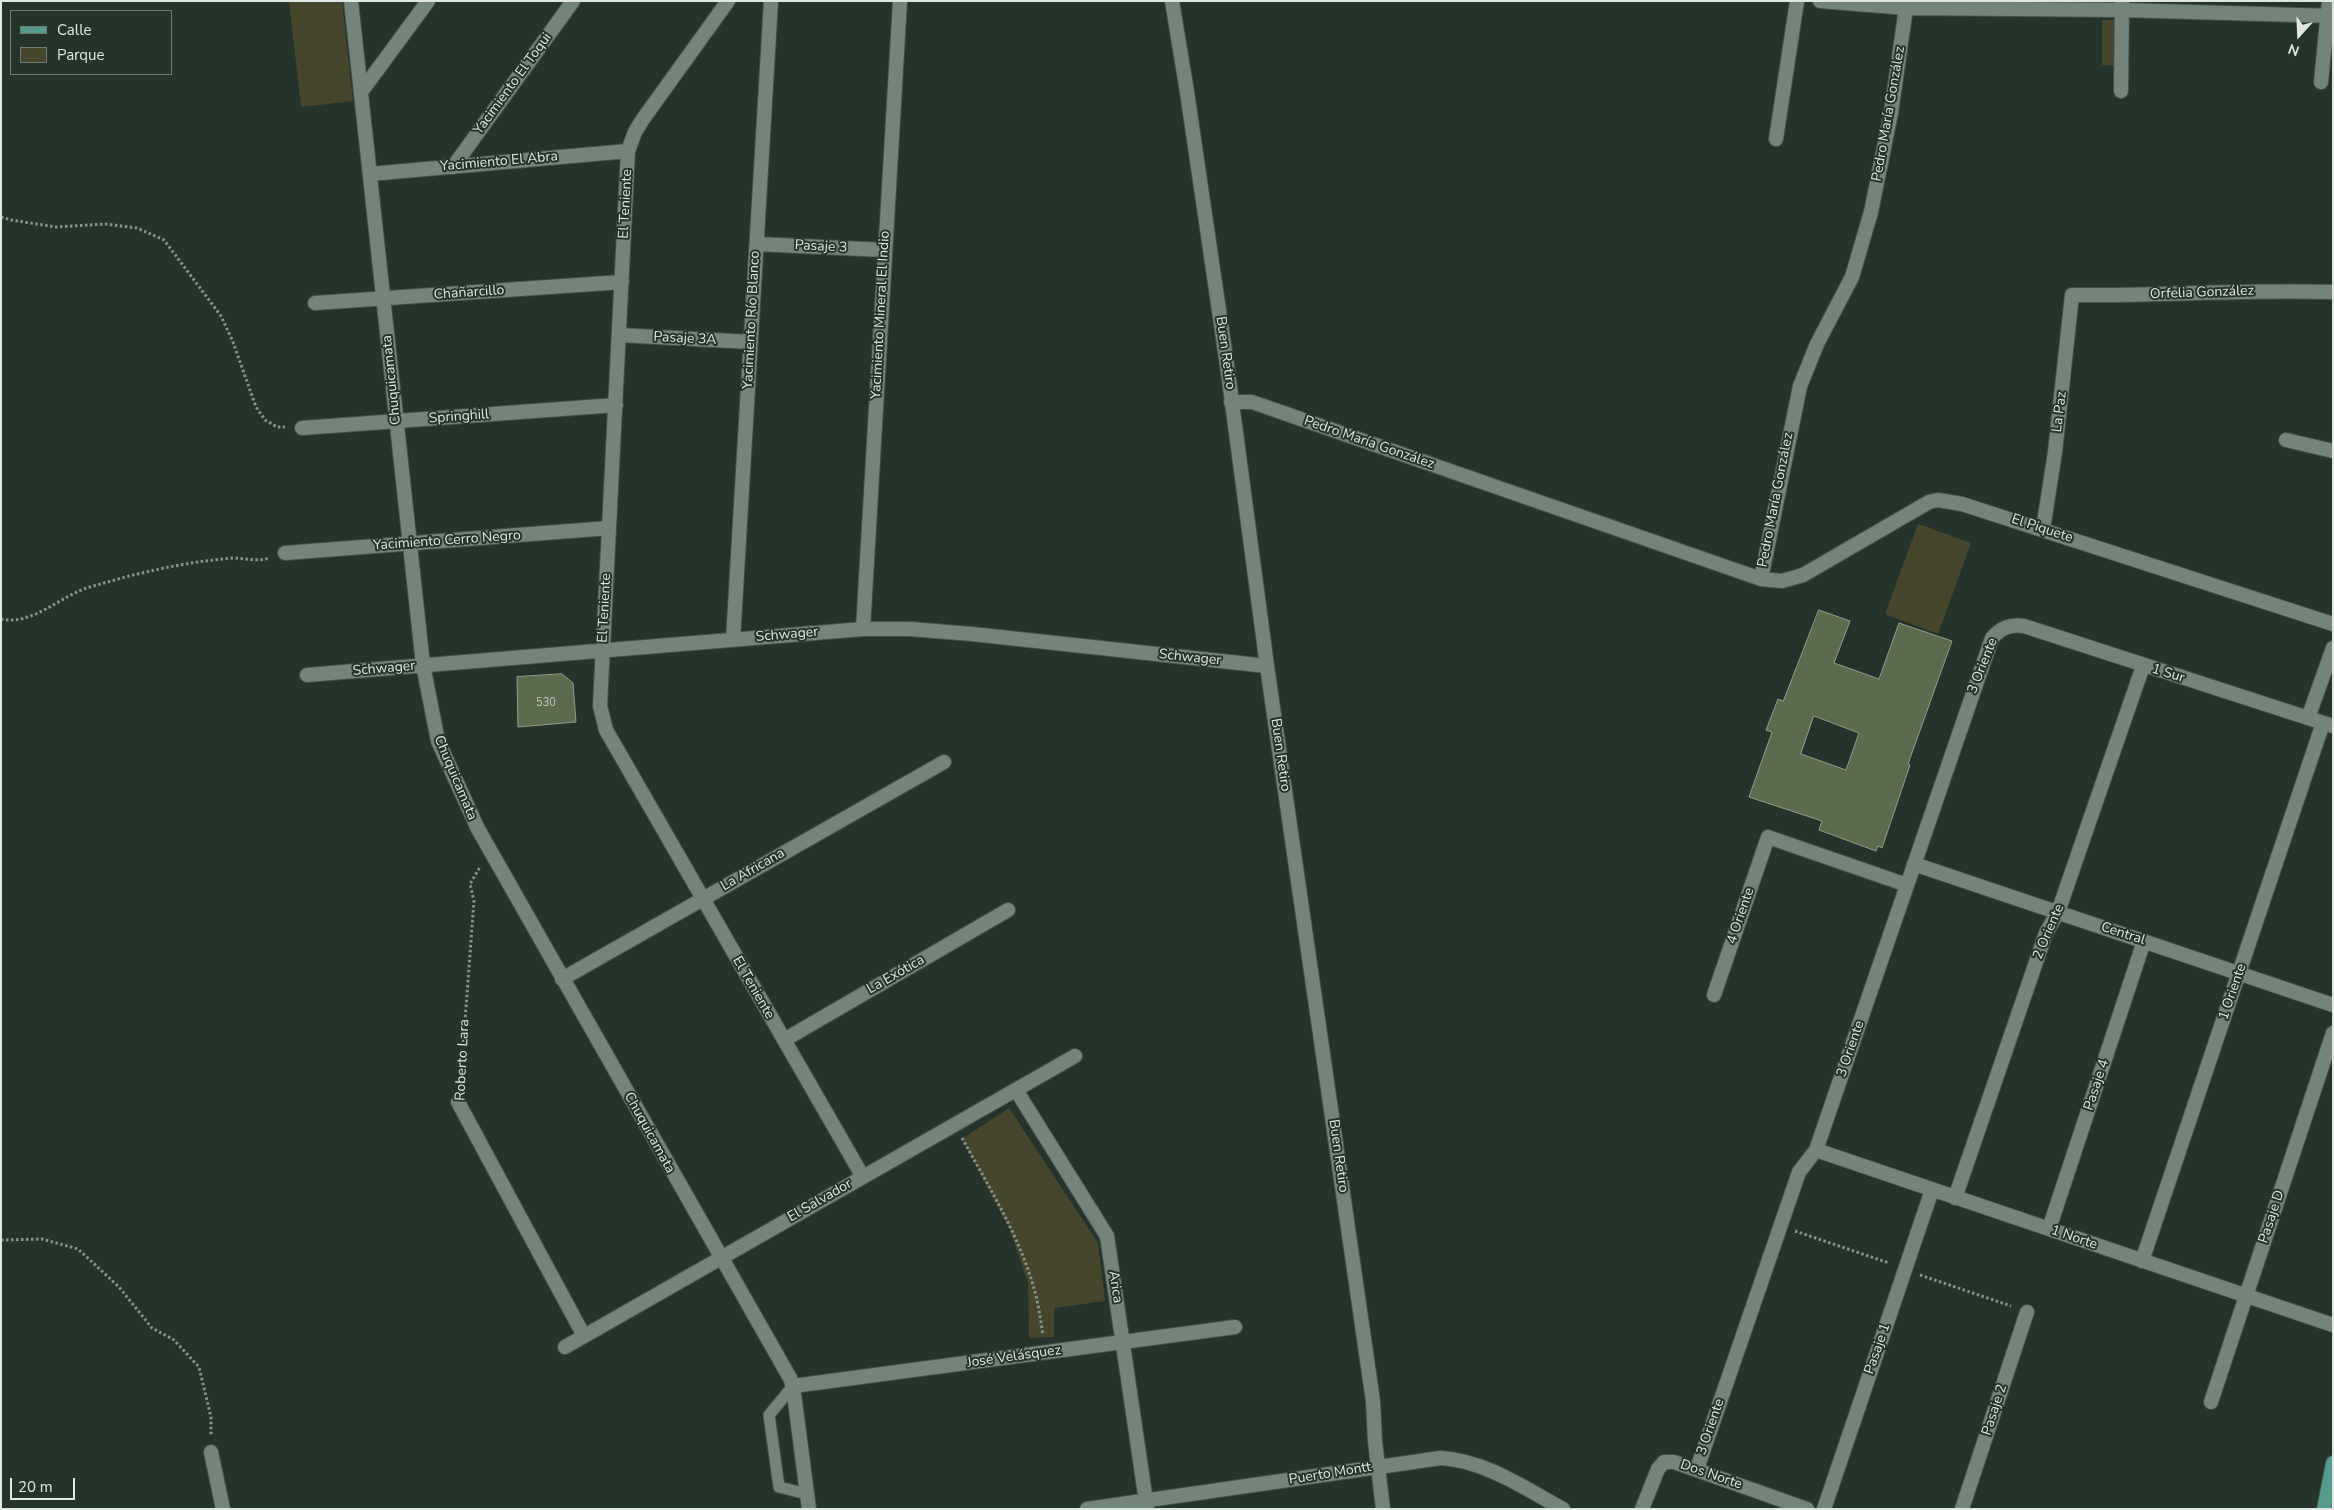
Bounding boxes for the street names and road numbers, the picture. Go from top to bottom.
street label: Yacimiento El Toqui [470,30,556,138]
street label: Pedro María González [1869,45,1909,183]
street label: Yacimiento El Abra [440,148,558,176]
street label: El Teniente [616,169,636,239]
street label: Yacimiento Mineral El Indio [868,230,894,400]
street label: Pasaje 3 [794,237,848,257]
street label: Yacimiento Río Blanco [740,250,764,390]
street label: Chañarcillo [433,282,505,304]
street label: Orfelia González [2150,283,2254,303]
street label: Buen Retiro [1212,315,1238,391]
street label: Pasaje 3A [653,329,717,349]
street label: Chuquicamata [379,334,405,426]
street label: La Paz [2049,391,2071,433]
street label: Springhill [428,407,490,427]
street label: Pedro María González [1302,413,1436,473]
street label: Pedro María González [1755,431,1797,569]
street label: El Piquete [2009,511,2075,547]
street label: Yacimiento Cerro Negro [373,527,521,555]
street label: El Teniente [595,573,615,643]
street label: Schwager [755,624,819,646]
street label: 3 Oriente [1964,636,2002,696]
street label: Schwager [1158,646,1222,670]
street label: Schwager [352,658,416,680]
street label: 1 Sur [2150,661,2186,687]
street label: Buen Retiro [1267,717,1293,793]
street label: Chuquicamata [430,733,480,823]
street label: La Africana [718,845,788,895]
street label: 4 Oriente [1724,886,1758,946]
street label: 2 Oriente [2030,902,2068,962]
street label: Central [2099,919,2147,949]
street label: La Exótica [864,952,928,998]
street label: El Teniente [728,954,778,1022]
street label: 1 Oriente [2216,962,2250,1022]
street label: Roberto Lara [452,1019,474,1101]
street label: 3 Oriente [1834,1019,1868,1079]
street label: Pasaje 4 [2081,1057,2113,1113]
street label: Chuquicamata [620,1090,678,1176]
street label: Buen Retiro [1325,1118,1351,1194]
street label: El Salvador [785,1176,855,1226]
street label: Pasaje D [2256,1188,2288,1246]
street label: 1 Norte [2049,1222,2099,1254]
street label: Arica [1104,1270,1126,1304]
street label: Pasaje 1 [1861,1321,1895,1377]
street label: José Velásquez [966,1342,1062,1372]
street label: Pasaje 2 [1979,1382,2011,1438]
street label: 3 Oriente [1694,1397,1728,1457]
street label: Dos Norte [1678,1457,1744,1493]
street label: Puerto Montt [1288,1459,1372,1489]

